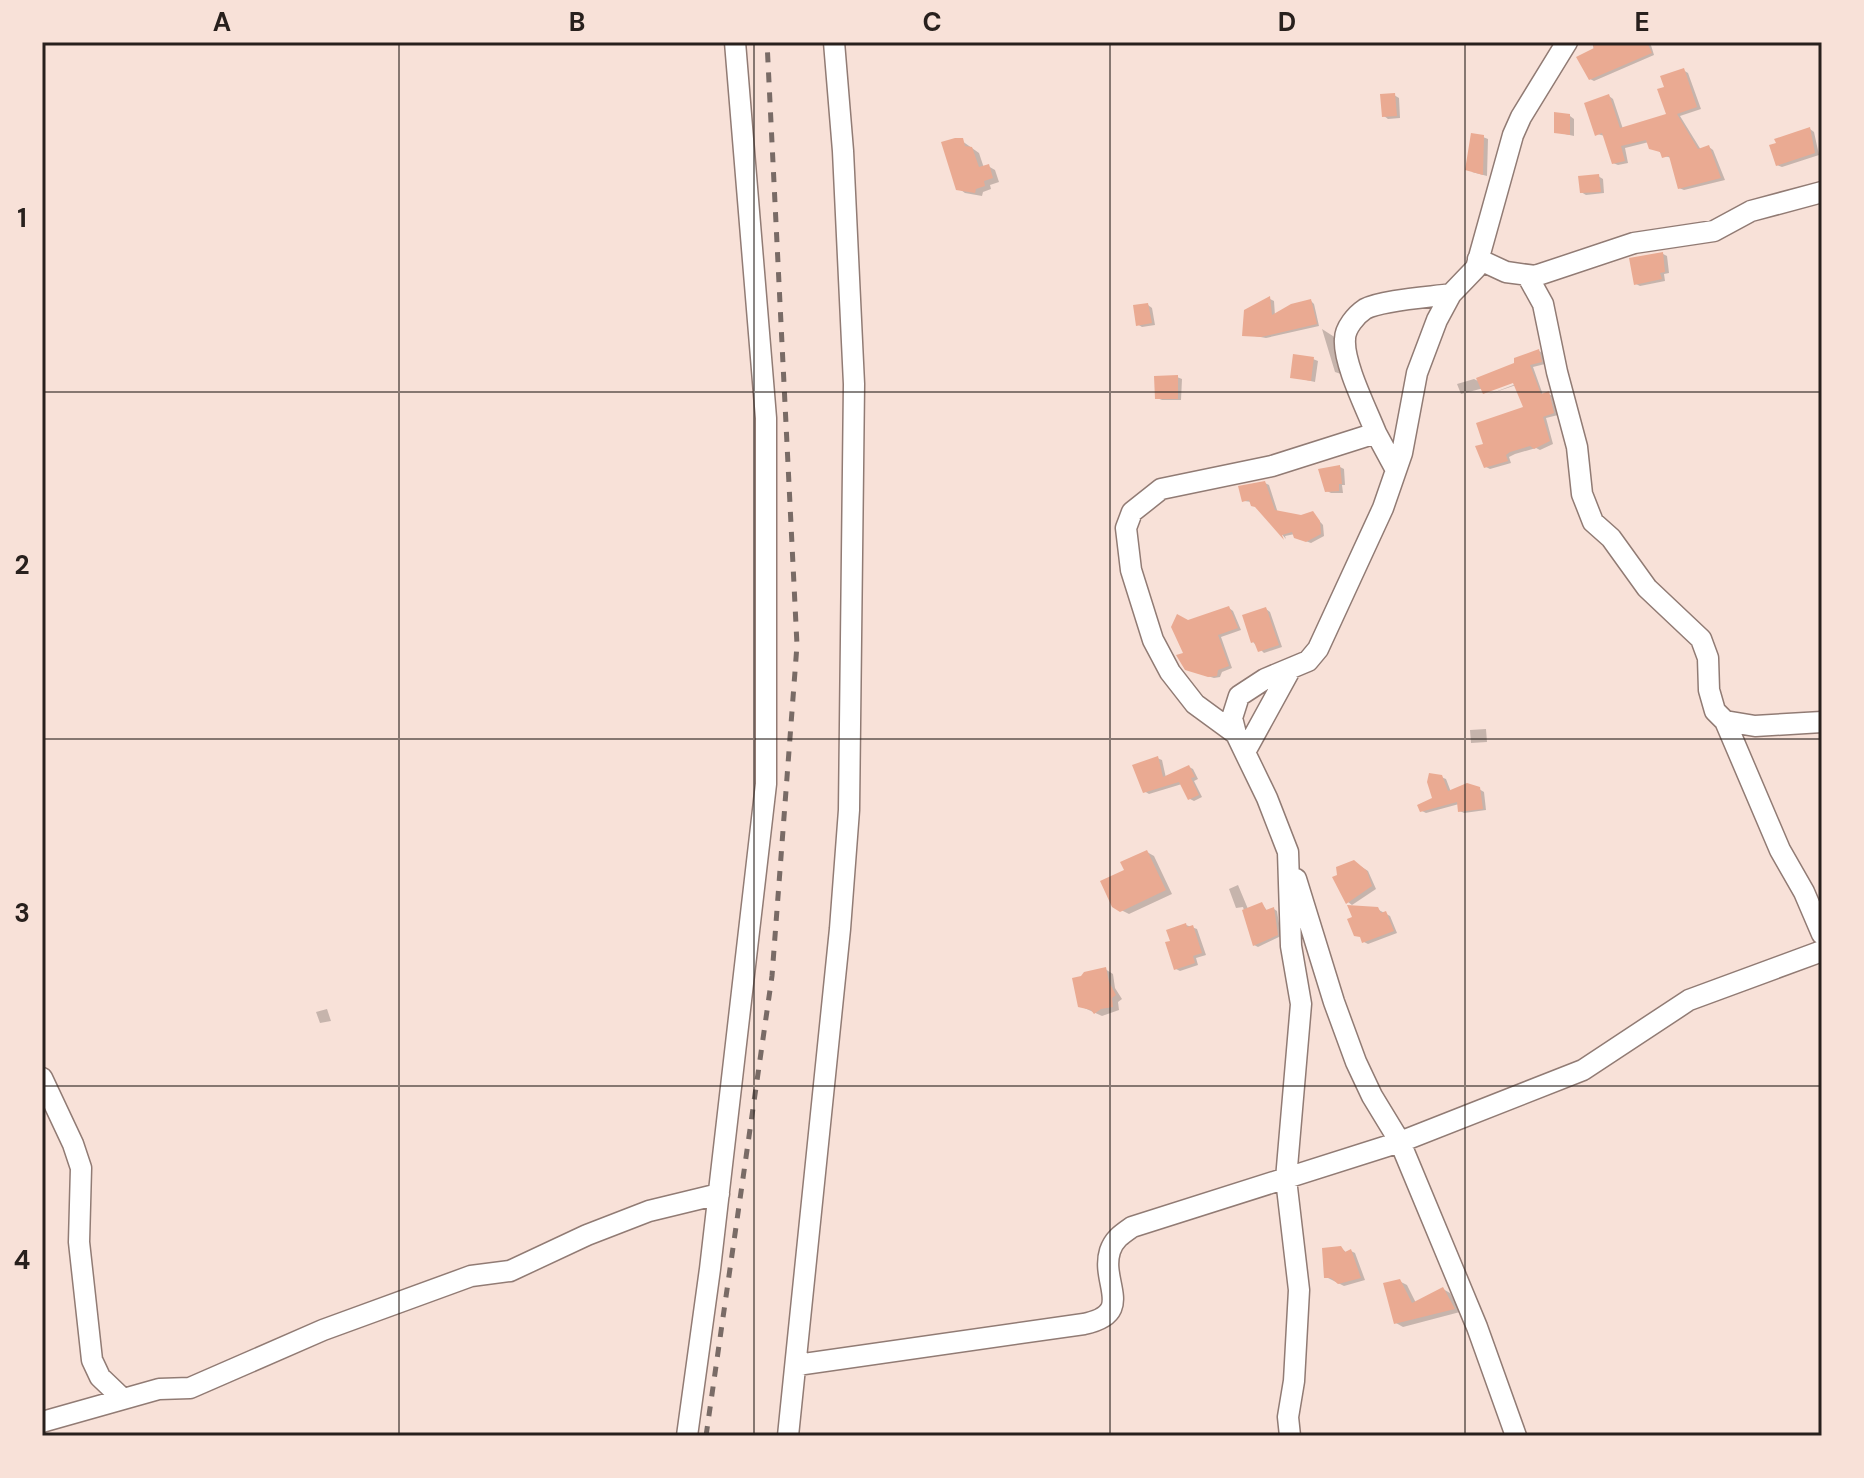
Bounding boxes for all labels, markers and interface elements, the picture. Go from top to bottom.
text: A [213,5,231,39]
text: B [569,5,585,39]
text: C [922,5,942,39]
text: D [1278,5,1296,39]
text: E [1634,5,1650,39]
text: 1 [17,201,27,235]
text: 2 [14,548,30,582]
text: 3 [14,896,30,930]
text: 4 [14,1243,30,1277]

